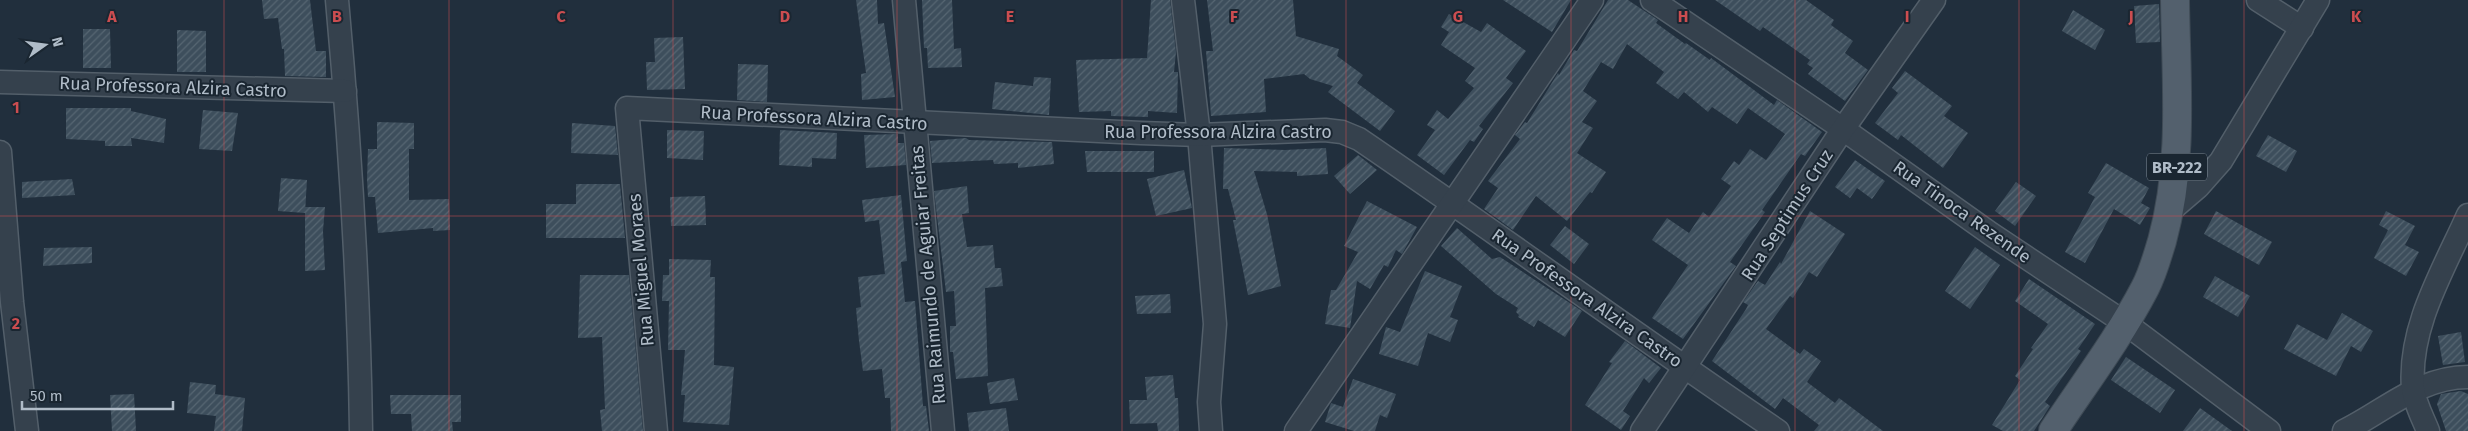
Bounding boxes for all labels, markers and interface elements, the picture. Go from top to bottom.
text: A [106,7,117,26]
text: B [332,7,342,26]
text: C [556,7,566,26]
text: D [780,7,790,26]
text: E [1006,7,1014,26]
text: F [1230,7,1238,26]
text: G [1453,7,1463,26]
text: H [1678,7,1688,26]
text: I [1905,7,1909,26]
text: J [2127,7,2134,26]
text: K [2351,7,2362,26]
north arrow [20,20,70,70]
text: N [48,35,67,49]
street label: Rua Professora Alzira Castro [59,72,287,102]
text: 1 [12,98,20,117]
street label: Rua Professora Alzira Castro [700,101,928,135]
street label: Rua Professora Alzira Castro [1104,121,1332,143]
street label: Rua Raimundo de Aguiar Freitas [906,145,950,405]
street label: Rua Septimus Cruz [1736,145,1838,285]
road number: BR-222 [2147,154,2207,180]
street label: Rua Tinoca Rezende [1889,156,2035,268]
street label: Rua Miguel Moraes [623,193,659,347]
street label: Rua Professora Alzira Castro [1487,224,1687,372]
text: 2 [12,314,20,333]
scale bar [22,378,174,410]
text: 50 m [30,387,63,405]

